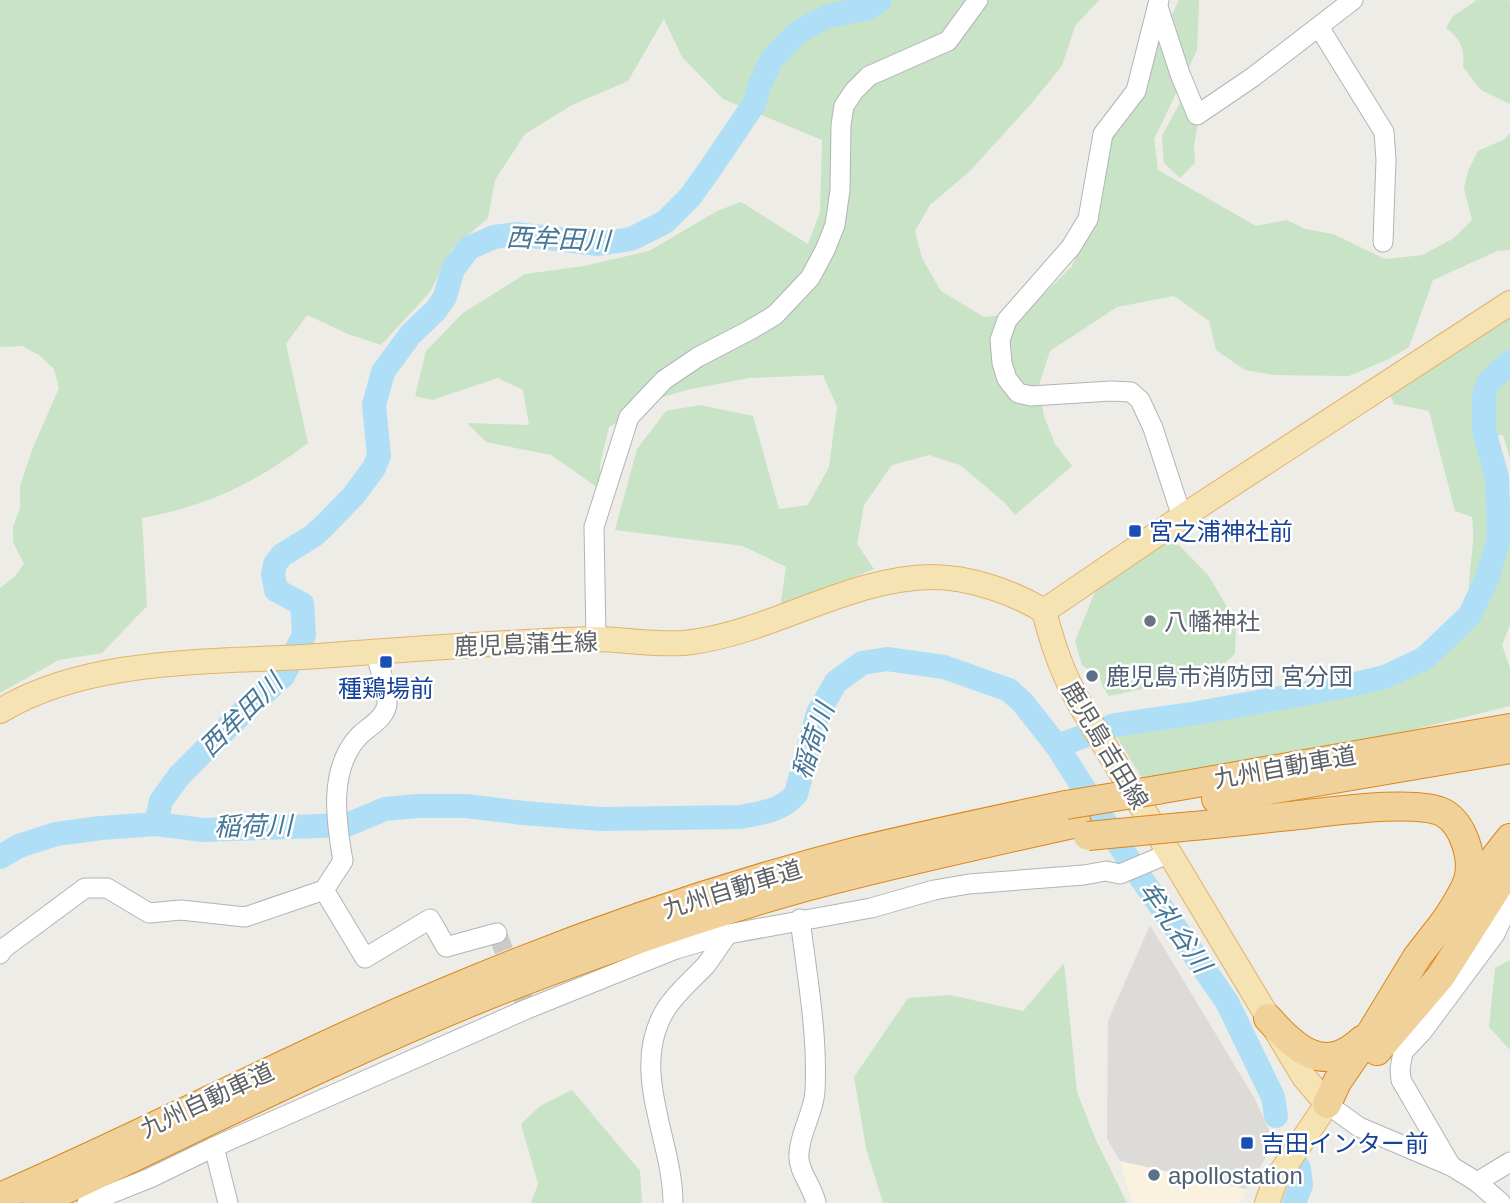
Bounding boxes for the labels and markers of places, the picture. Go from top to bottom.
place label: 宮之浦神社前 [1149,518,1293,545]
marker: 宮之浦神社前 [1127,523,1143,539]
place label: 八幡神社 [1164,608,1260,635]
marker: 八幡神社 [1142,613,1158,629]
marker: 種鶏場前 [378,654,394,670]
place label: 鹿児島市消防団 宮分団 [1106,663,1353,690]
marker: 鹿児島市消防団 宮分団 [1084,668,1100,684]
place label: 種鶏場前 [338,675,434,702]
place label: 吉田インター前 [1261,1130,1429,1157]
marker: 吉田インター前 [1239,1135,1255,1151]
place label: apollostation [1168,1162,1303,1189]
marker: apollostation [1146,1167,1162,1183]

